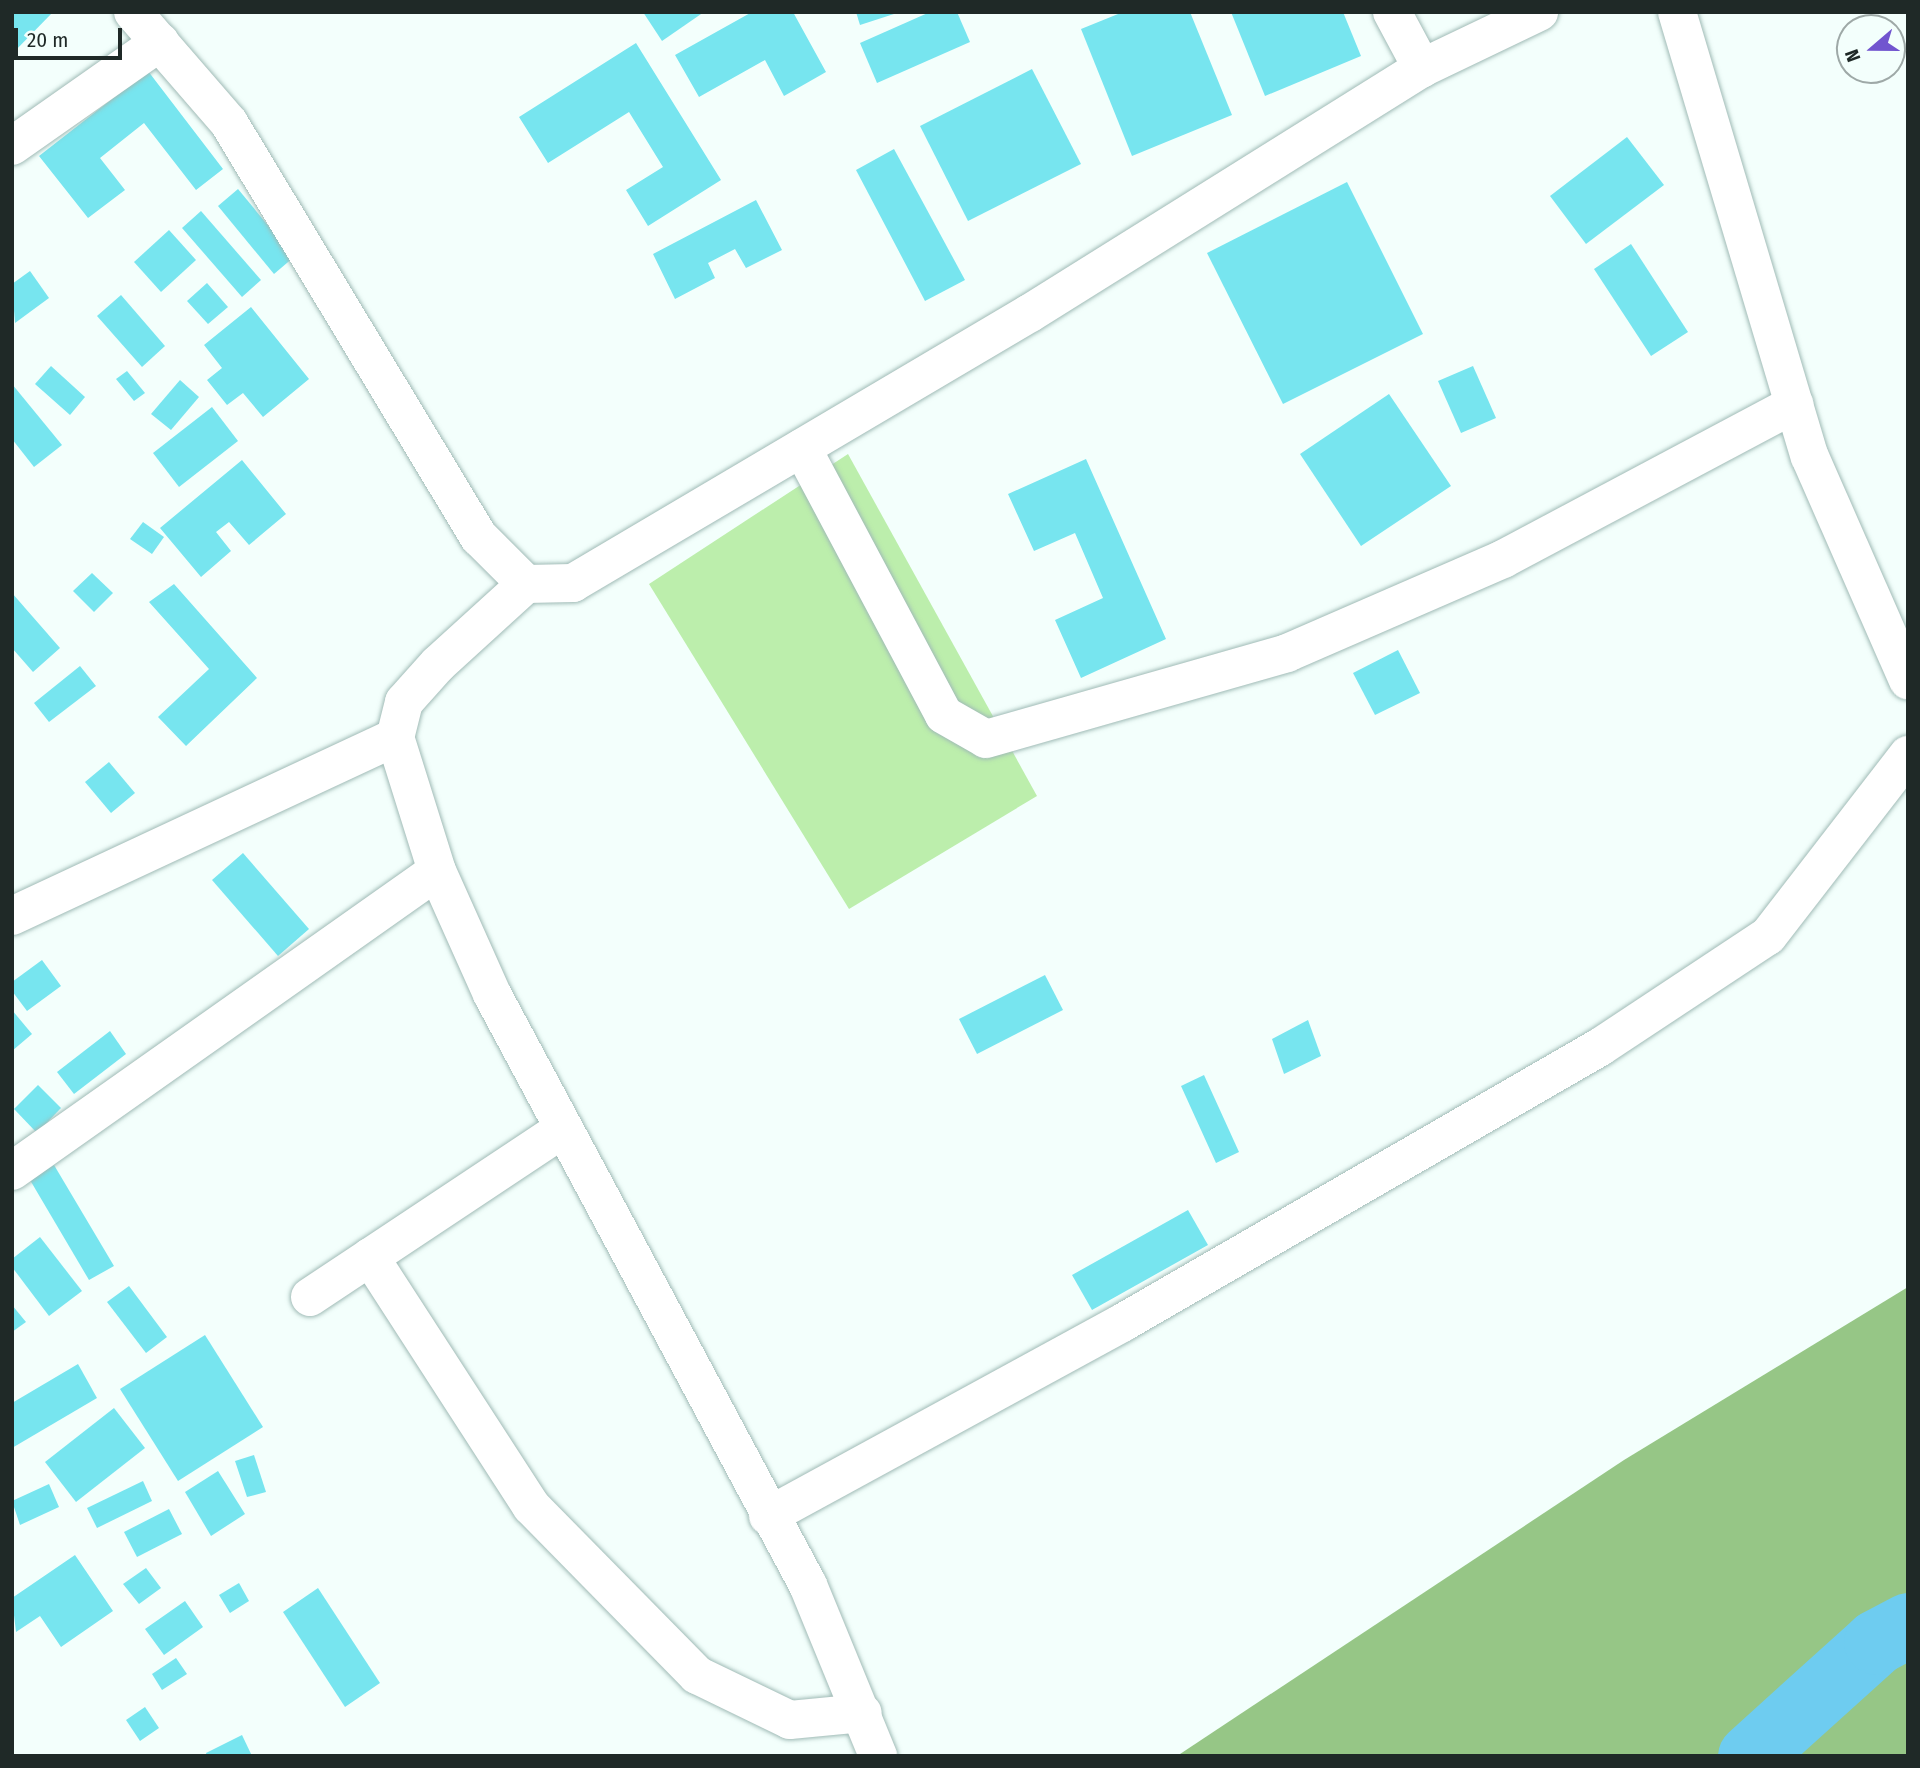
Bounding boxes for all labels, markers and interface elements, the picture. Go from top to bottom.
scale bar [18,14,126,58]
north arrow [1836,14,1906,84]
text: 20 m [27,27,68,53]
text: N [1840,46,1865,65]

